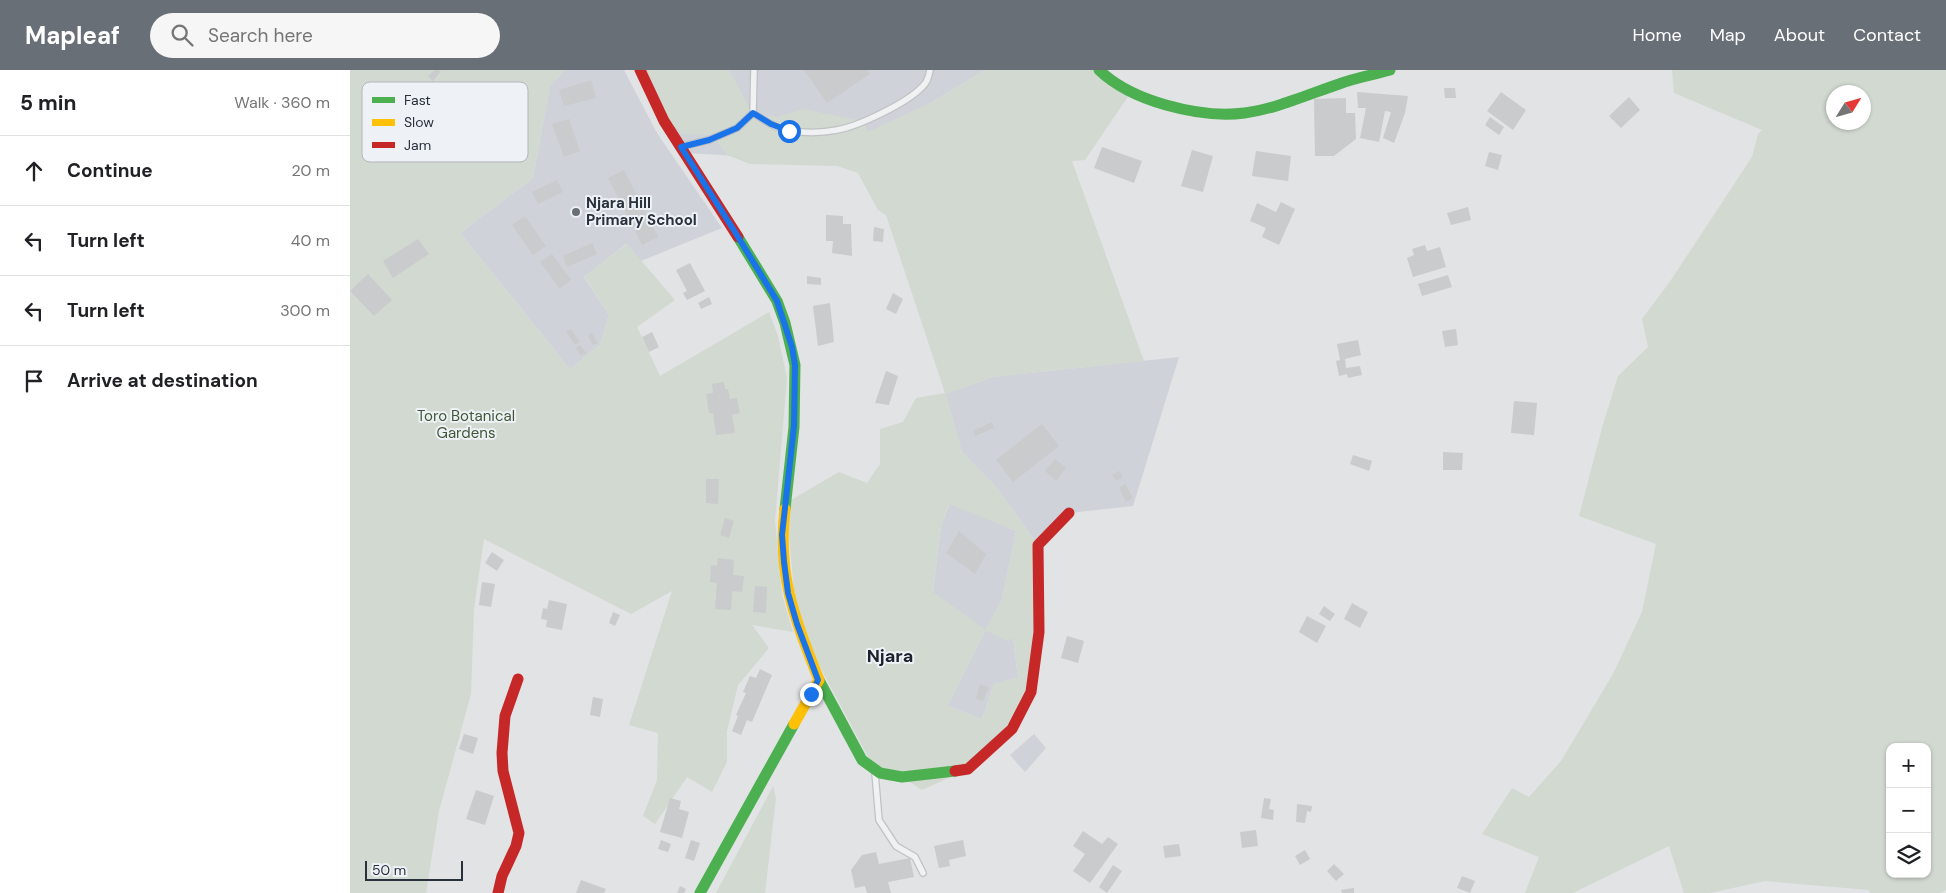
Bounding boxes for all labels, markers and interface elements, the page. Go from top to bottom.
search box [150,13,500,58]
text: Mapleaf [25,20,120,51]
icon: search [168,21,196,49]
text: Search here [208,23,313,48]
text: Home [1632,23,1682,47]
text: Map [1710,23,1746,47]
text: About [1774,23,1825,47]
text: Contact [1853,23,1921,47]
legend [362,82,528,162]
north arrow [1826,85,1871,130]
text: 5 min [20,89,76,117]
text: Fast [404,91,431,109]
text: Walk · 360 m [234,92,330,113]
text: Slow [404,113,434,131]
route start [778,120,801,143]
text: Jam [404,136,431,154]
icon: ahead [20,157,48,185]
text: Continue [67,158,153,183]
text: 20 m [291,160,330,181]
place label: Njara Hill Primary School [586,193,697,230]
marker: Njara Hill Primary School [570,206,582,218]
icon: left [20,227,48,255]
text: Turn left [67,228,145,253]
text: 40 m [291,230,330,251]
icon: left [20,297,48,325]
text: Turn left [67,298,145,323]
text: 300 m [280,300,330,321]
icon: arrive [20,367,48,395]
text: Arrive at destination [67,368,258,393]
park label: Toro Botanical Gardens [417,406,515,443]
district label: Njara [867,644,913,668]
route end [800,683,823,706]
map controls [1886,743,1931,878]
button: + [1886,743,1931,788]
button: − [1886,788,1931,833]
button: layers [1886,833,1931,878]
scale bar [365,858,462,881]
text: 50 m [372,861,406,879]

